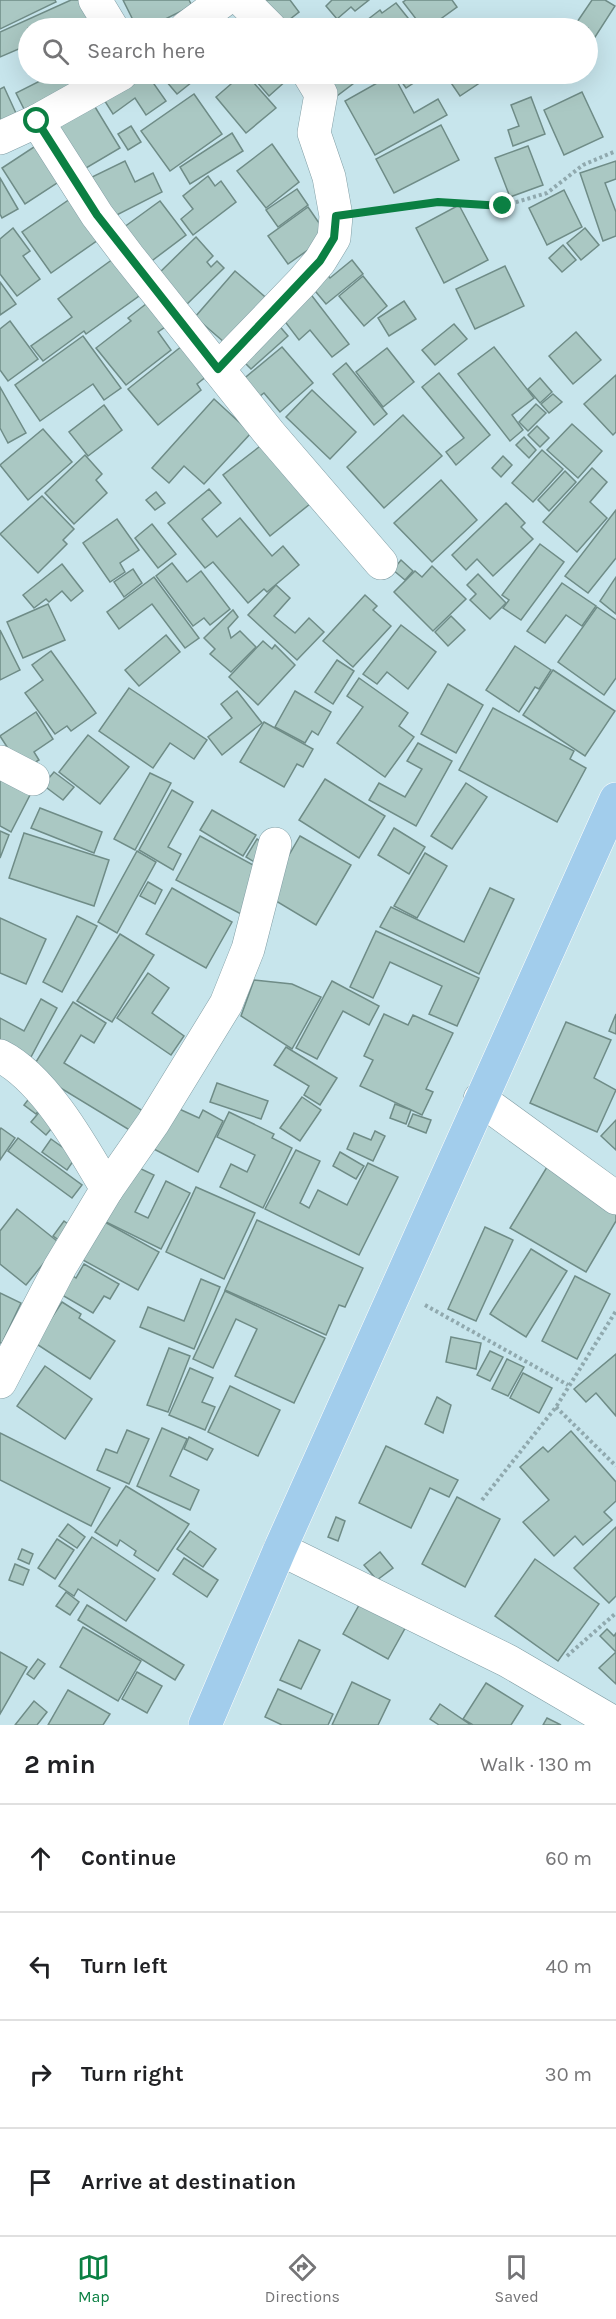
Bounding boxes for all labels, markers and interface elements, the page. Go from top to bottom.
search box [18,18,598,84]
icon: search [39,35,72,68]
text: Search here [87,38,205,64]
route start [23,107,49,133]
route end [489,192,515,218]
text: 2 min [24,1749,96,1780]
text: Walk · 130 m [480,1753,592,1776]
icon: ahead [24,1842,57,1875]
text: Continue [81,1845,176,1871]
text: 60 m [545,1847,592,1870]
icon: left [24,1950,57,1983]
text: Turn left [81,1953,168,1979]
text: 40 m [546,1955,592,1978]
icon: right [24,2058,57,2091]
text: Turn right [81,2061,184,2087]
text: 30 m [545,2063,592,2086]
icon: arrive [24,2166,57,2199]
text: Arrive at destination [81,2169,296,2195]
tab: Map [77,2251,110,2306]
tab: Directions [265,2251,340,2306]
tab: Saved [495,2251,539,2306]

